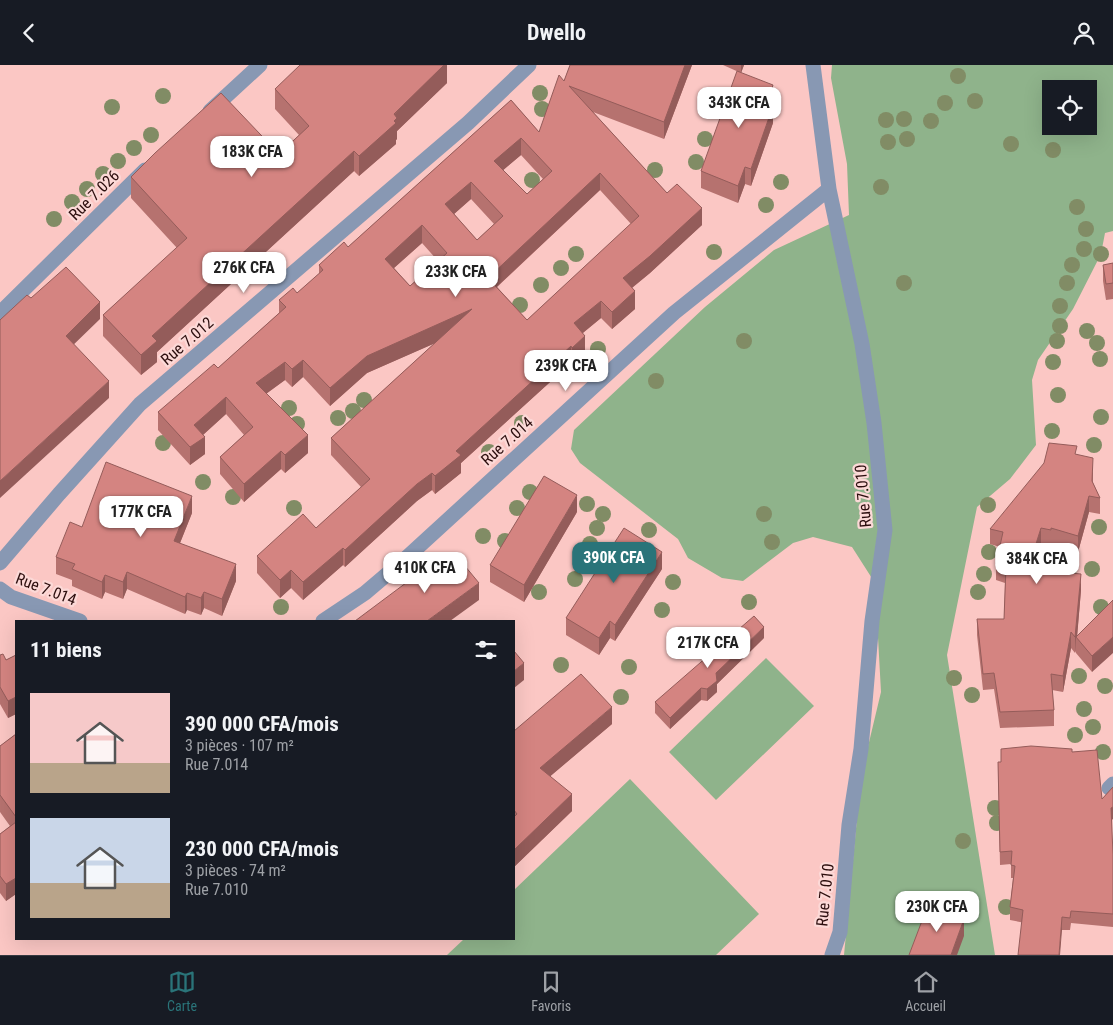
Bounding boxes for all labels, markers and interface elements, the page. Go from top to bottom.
icon: back [15,19,43,47]
icon: person [1070,19,1098,47]
text: Dwello [527,20,586,45]
map controls [1042,80,1097,135]
button: locate [1042,80,1097,135]
pin: 343K CFA [687,87,791,129]
text: 343K CFA [708,93,770,112]
pin: 183K CFA [200,135,304,178]
text: 183K CFA [221,142,283,161]
street label: Rue 7.026 [65,166,123,224]
pin: 276K CFA [192,251,296,294]
pin: 233K CFA [404,255,508,298]
text: 276K CFA [213,258,275,277]
text: 233K CFA [425,262,487,281]
street label: Rue 7.012 [157,313,217,369]
pin: 239K CFA [514,349,618,392]
text: 239K CFA [535,356,597,375]
street label: Rue 7.014 [477,413,537,469]
street label: Rue 7.010 [851,464,875,528]
pin: 177K CFA [89,495,193,538]
text: 177K CFA [110,502,172,521]
pin: 390K CFA [562,541,666,584]
pin: 384K CFA [985,543,1089,585]
text: 390K CFA [583,548,645,567]
text: 384K CFA [1006,549,1068,568]
pin: 410K CFA [373,551,477,594]
text: 410K CFA [394,558,456,577]
street label: Rue 7.014 [13,569,79,609]
pin: 217K CFA [656,627,760,669]
text: 217K CFA [677,633,739,652]
icon: filters [472,636,500,664]
text: 11 biens [30,638,102,662]
text: 390 000 CFA/mois [185,712,339,736]
icon: home [70,713,130,773]
text: 3 pièces · 107 m² [185,736,294,755]
text: Rue 7.014 [185,755,248,774]
text: 230 000 CFA/mois [185,837,339,861]
icon: home [70,838,130,898]
text: 3 pièces · 74 m² [185,861,286,880]
street label: Rue 7.010 [812,863,838,927]
text: Rue 7.010 [185,880,248,899]
pin: 230K CFA [885,891,989,933]
text: 230K CFA [906,897,968,916]
tab: Carte [167,968,197,1014]
tab: Favoris [531,968,571,1014]
tab: Accueil [905,968,946,1014]

